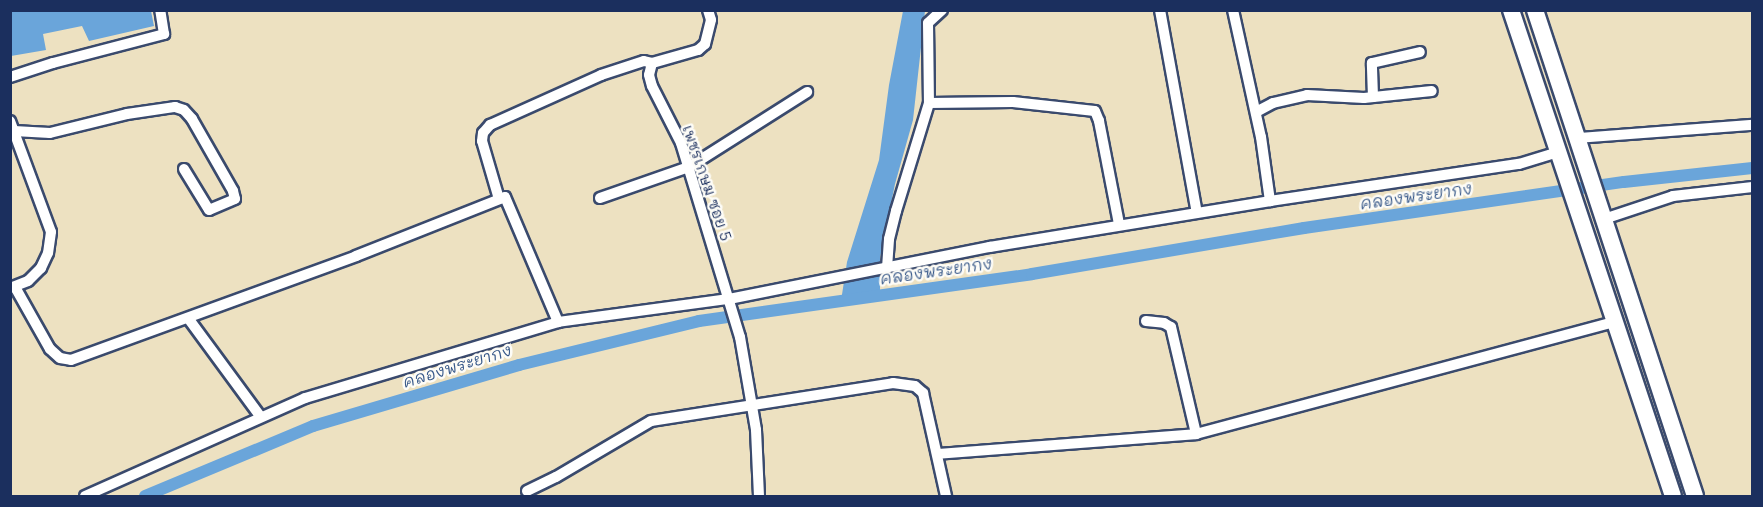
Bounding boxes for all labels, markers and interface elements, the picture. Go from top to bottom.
street label: เพชรเกษม ซอย 5 [679,123,735,243]
water label: คลองพระยากง [1359,179,1473,213]
water label: คลองพระยากง [879,254,993,288]
water label: คลองพระยากง [400,340,514,392]

